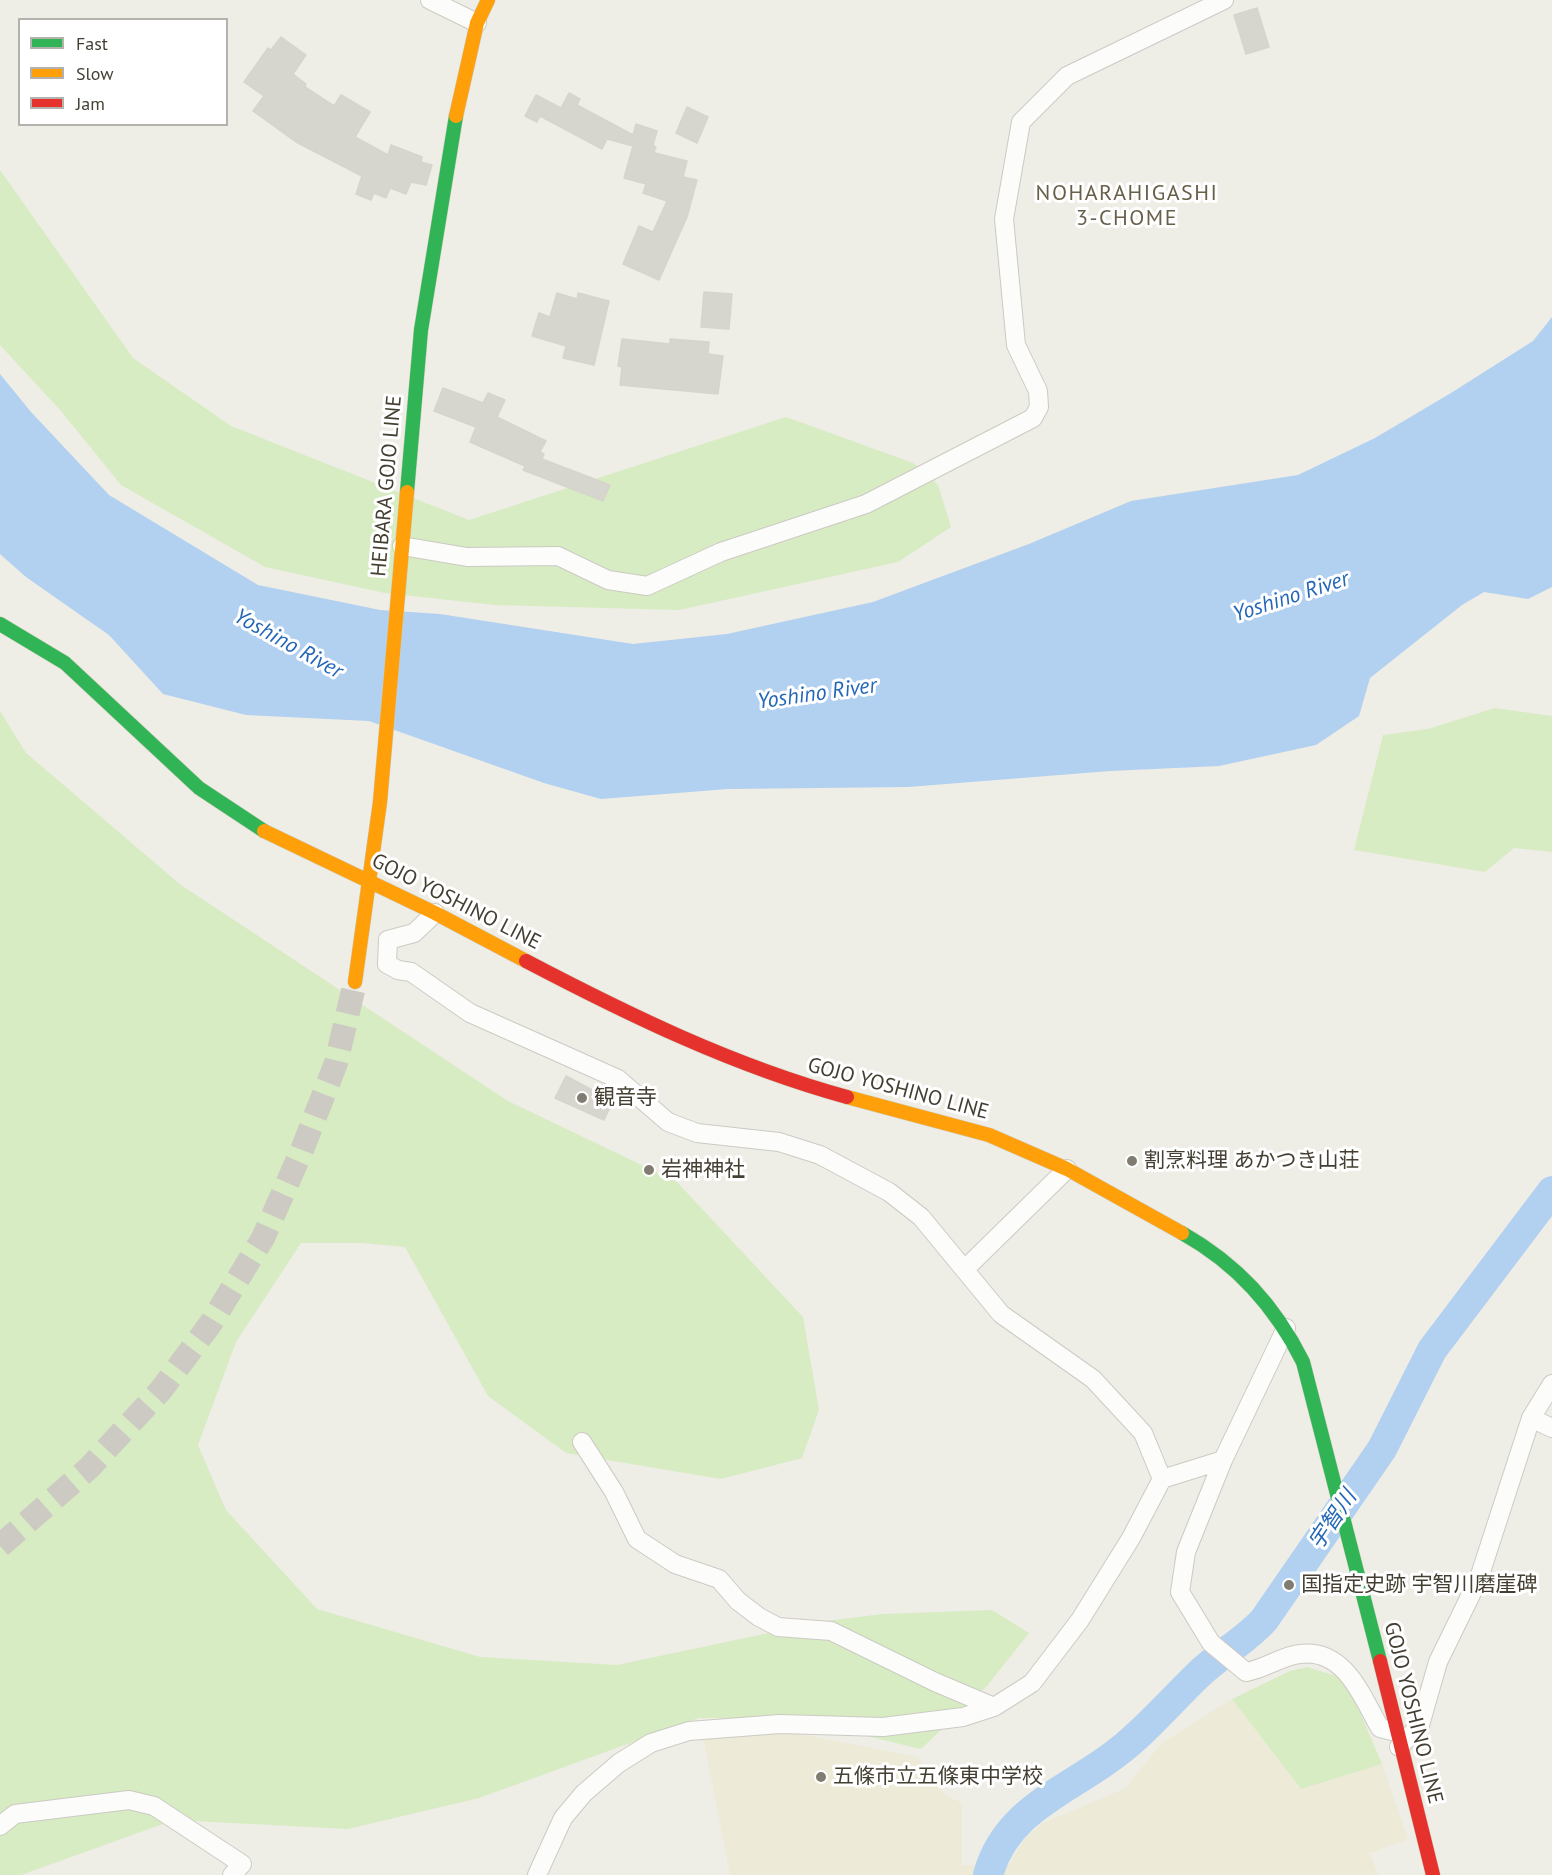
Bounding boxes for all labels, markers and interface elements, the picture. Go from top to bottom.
legend [18,18,228,126]
text: Fast [76,32,108,55]
text: Slow [76,62,114,85]
text: Jam [76,92,105,115]
district label: NOHARAHIGASHI 3-CHOME [1036,181,1218,232]
street label: HEIBARA GOJO LINE [367,394,407,578]
water label: Yoshino River [1230,566,1352,628]
water label: Yoshino River [229,603,347,685]
water label: Yoshino River [756,673,878,715]
street label: GOJO YOSHINO LINE [367,848,545,956]
street label: GOJO YOSHINO LINE [805,1053,991,1125]
place label: 観音寺 [594,1085,657,1111]
marker: 観音寺 [575,1091,589,1105]
place label: 割烹料理 あかつき山荘 [1144,1148,1360,1174]
marker: 割烹料理 あかつき山荘 [1125,1154,1139,1168]
place label: 岩神神社 [661,1157,745,1183]
marker: 岩神神社 [642,1163,656,1177]
water label: 宇智川 [1304,1485,1362,1555]
place label: 国指定史跡 宇智川磨崖碑 [1301,1572,1538,1598]
marker: 国指定史跡 宇智川磨崖碑 [1282,1578,1296,1592]
street label: GOJO YOSHINO LINE [1378,1620,1448,1806]
place label: 五條市立五條東中学校 [833,1764,1043,1790]
marker: 五條市立五條東中学校 [814,1770,828,1784]

